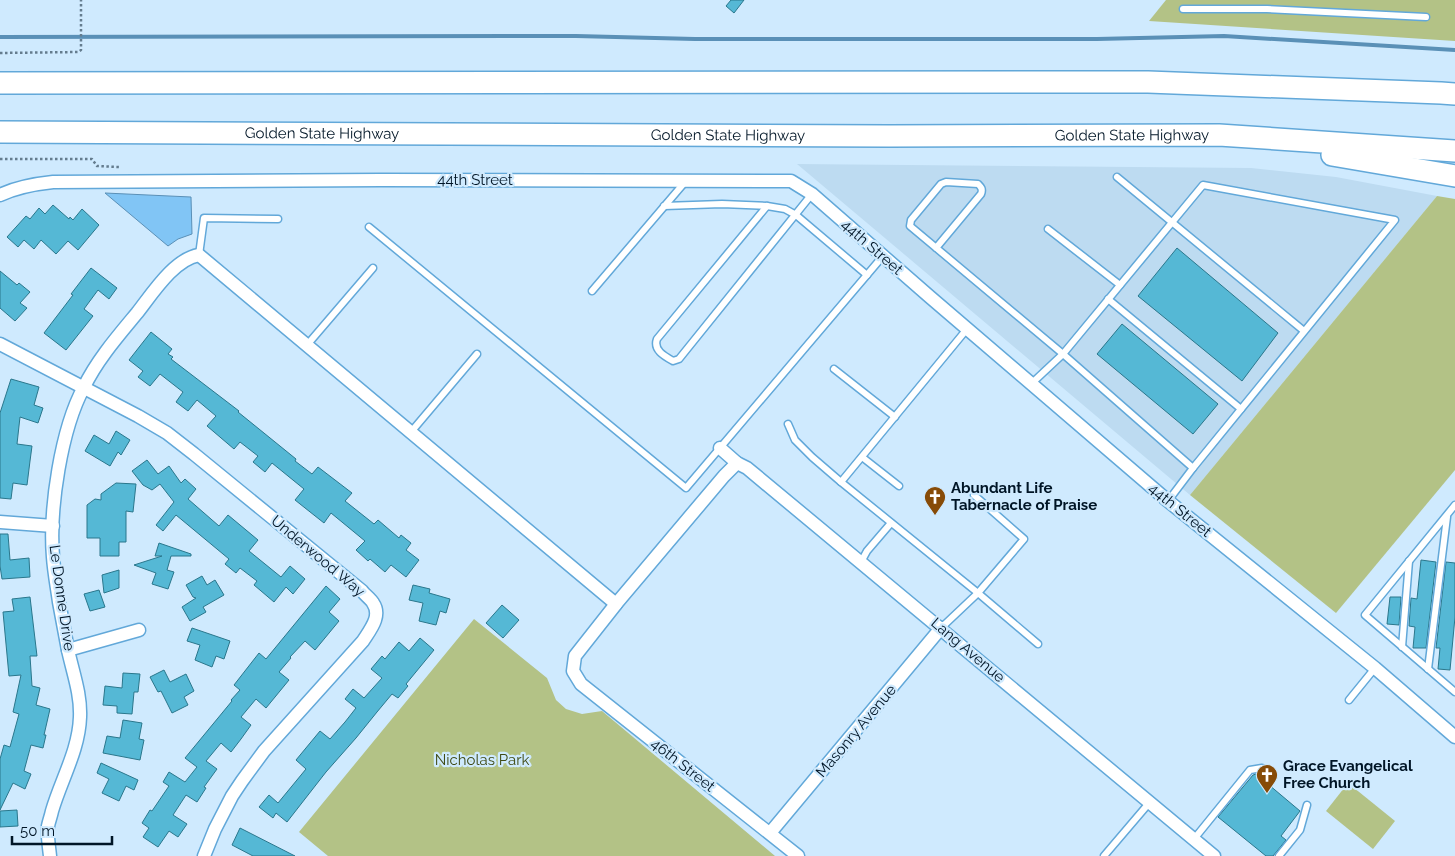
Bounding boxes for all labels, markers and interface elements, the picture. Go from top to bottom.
street label: Golden State Highway [245,124,399,143]
street label: Golden State Highway [651,126,805,145]
street label: Golden State Highway [1055,126,1209,144]
street label: 44th Street [437,171,513,189]
street label: 44th Street [838,215,906,279]
place label: Abundant Life Tabernacle of Praise [951,479,1097,514]
street label: 44th Street [1145,479,1215,541]
church icon: Abundant Life Tabernacle of Praise [923,485,947,516]
street label: Underwood Way [267,512,369,600]
street label: Le Donne Drive [46,544,78,652]
street label: Lang Avenue [927,614,1009,686]
street label: Masonry Avenue [812,681,900,781]
street label: 46th Street [647,734,719,796]
park label: Nicholas Park [435,751,529,769]
place label: Grace Evangelical Free Church [1283,757,1413,792]
church icon: Grace Evangelical Free Church [1255,763,1279,794]
scale bar [12,814,112,846]
text: 50 m [20,822,55,840]

